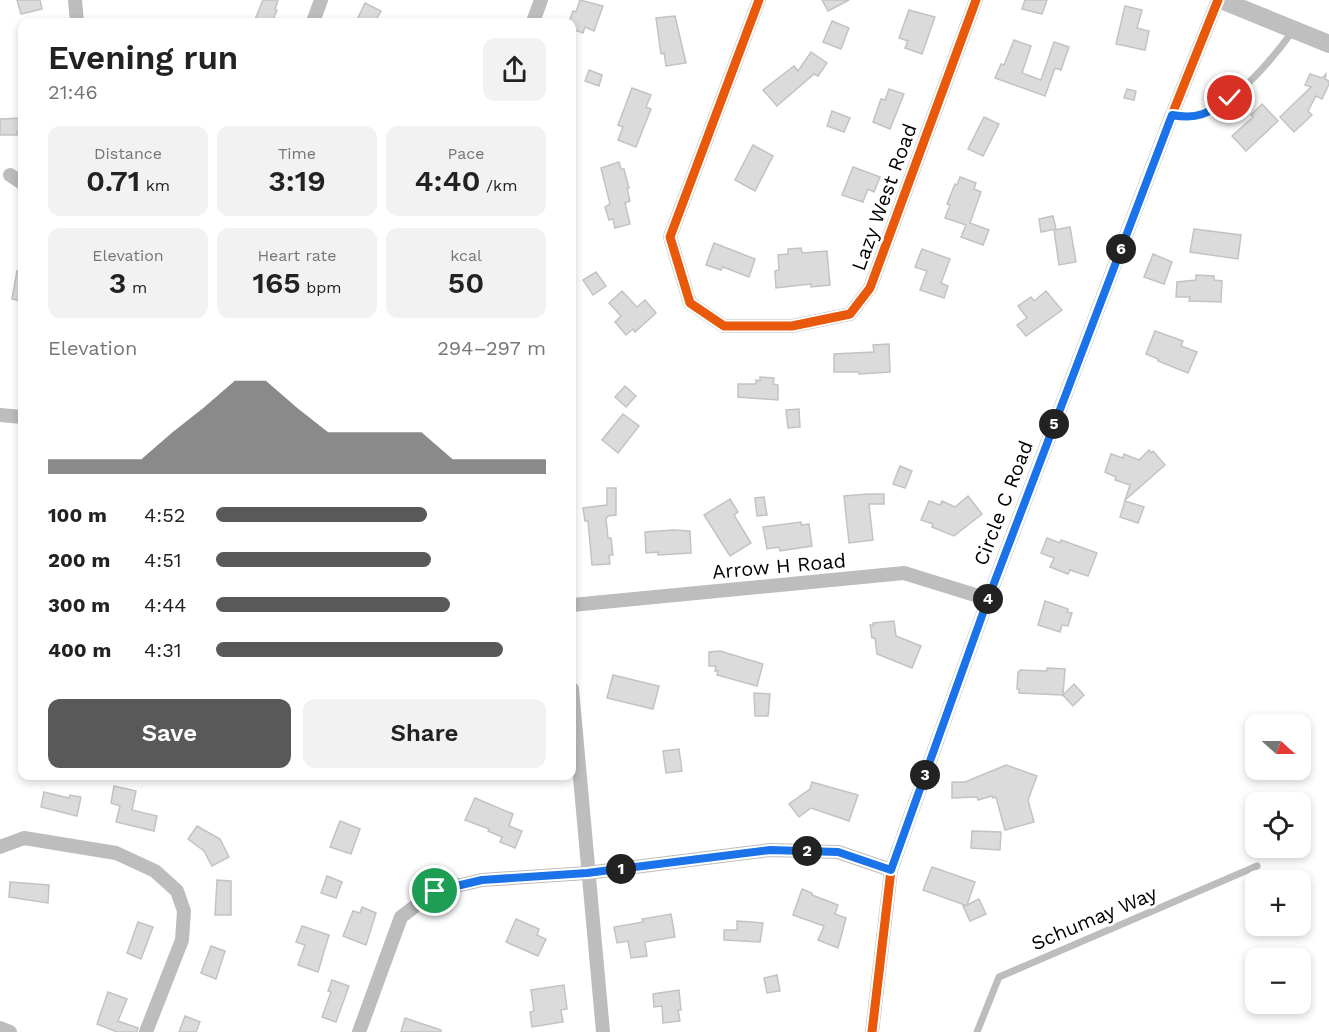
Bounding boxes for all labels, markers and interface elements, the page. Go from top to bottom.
text: Evening run [48,38,238,77]
button: share [483,38,546,101]
pin [1204,72,1255,123]
text: 21:46 [48,80,98,104]
icon: check [1213,81,1246,114]
street label: Lazy West Road [846,120,922,274]
text: Distance [94,144,162,163]
text: Time [278,144,316,163]
text: Pace [447,144,485,163]
text: 0.71 [86,163,140,198]
text: 3:19 [268,163,326,198]
text: 4:40 [415,163,481,198]
text: km [140,176,170,195]
text: /km [481,176,517,195]
pin: 6 [1106,234,1136,264]
text: 6 [1116,239,1126,258]
text: Elevation [92,246,164,265]
text: Heart rate [257,246,337,265]
text: kcal [450,246,482,265]
text: 3 [109,265,126,300]
text: 165 [252,265,301,300]
text: 50 [448,265,484,300]
text: m [126,278,147,297]
text: bpm [301,278,342,297]
text: Elevation [48,336,137,360]
text: 294–297 m [437,336,546,360]
pin: 5 [1039,409,1069,439]
text: 5 [1049,414,1059,433]
street label: Circle C Road [968,437,1038,569]
text: 100 m [48,503,107,527]
text: 4:52 [144,503,185,527]
text: 200 m [48,548,110,572]
text: 4:51 [144,548,182,572]
street label: Arrow H Road [711,548,847,584]
pin: 4 [973,584,1003,614]
text: 4 [983,589,993,608]
text: 300 m [48,593,110,617]
text: 4:44 [144,593,187,617]
text: 400 m [48,638,111,662]
text: 4:31 [144,638,182,662]
button: Save [48,699,291,768]
button: Share [303,699,546,768]
north arrow [1245,714,1311,780]
map controls [1245,714,1311,1014]
pin: 3 [910,760,940,790]
text: 3 [920,765,930,784]
button: locate [1245,792,1311,858]
pin: 2 [792,836,822,866]
text: 2 [802,841,812,860]
pin: 1 [606,854,636,884]
text: 1 [618,859,624,878]
pin [409,865,460,916]
button: + [1245,870,1311,936]
icon: arrive [418,874,451,907]
street label: Schumay Way [1028,880,1161,955]
button: − [1245,948,1311,1014]

